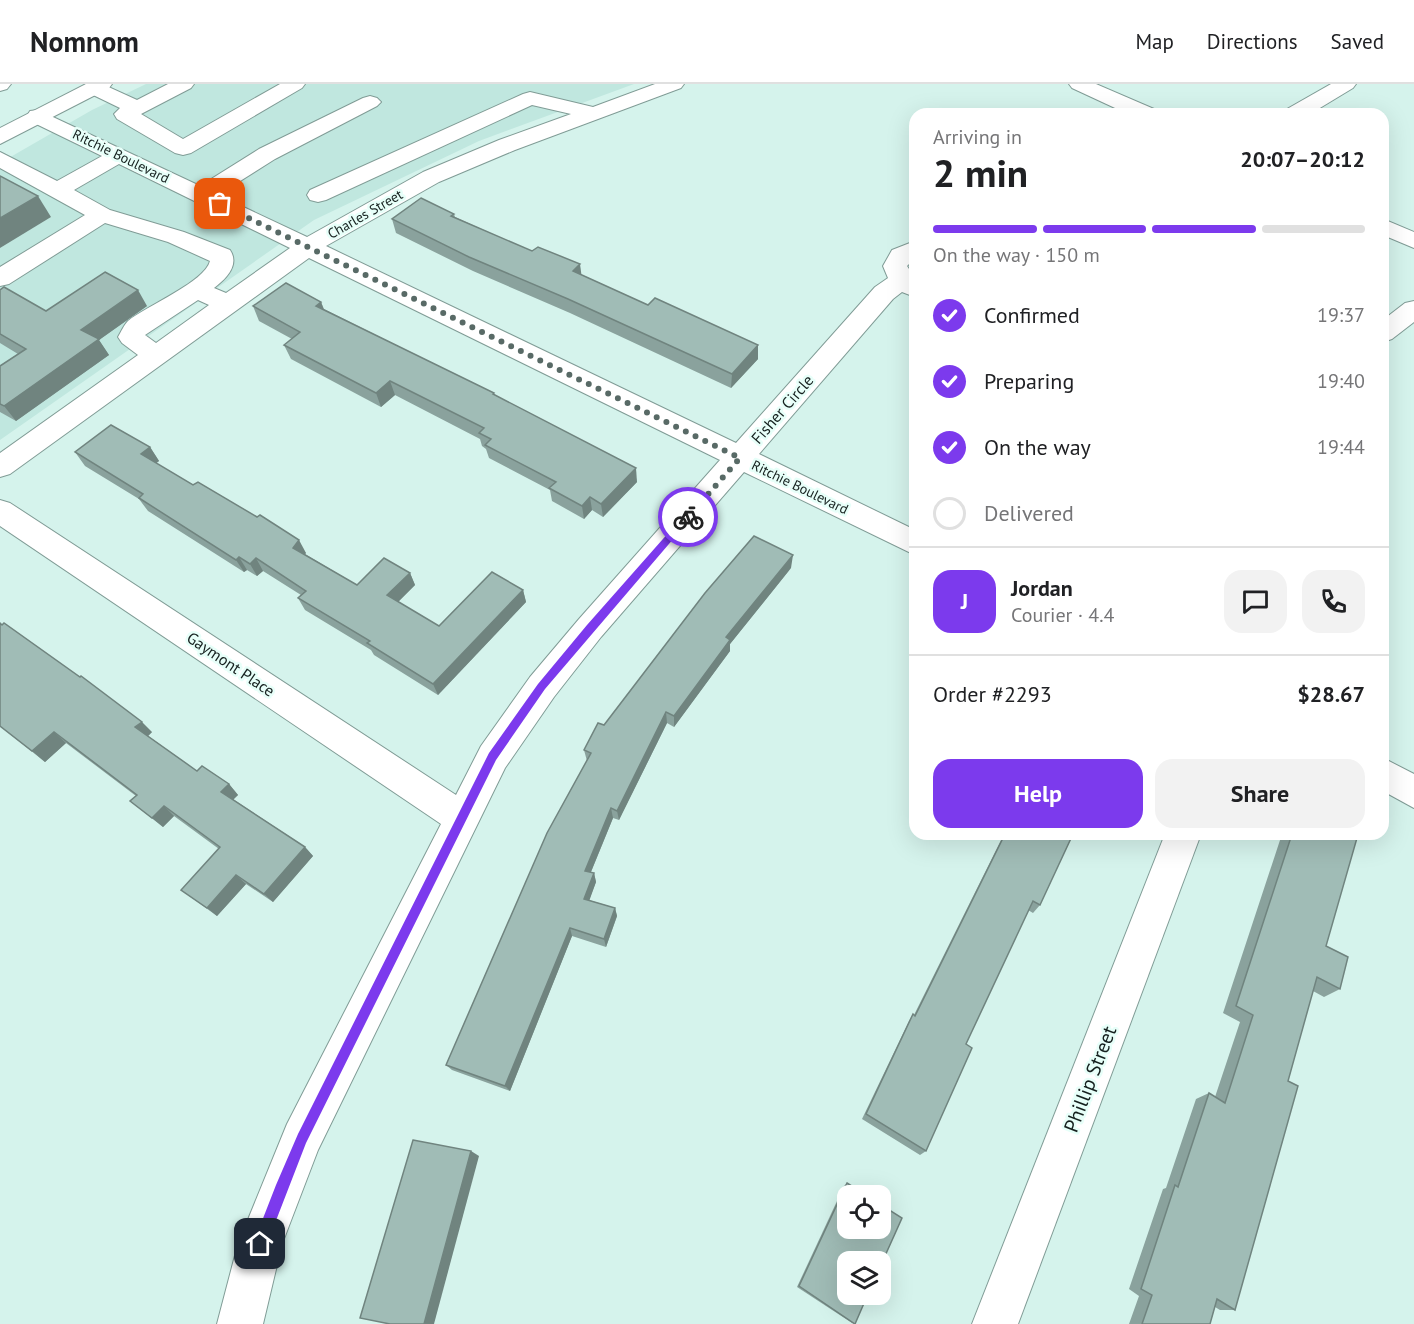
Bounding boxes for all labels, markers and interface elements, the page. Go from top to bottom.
text: Nomnom [30,23,139,60]
text: Map [1135,28,1174,55]
text: Directions [1207,28,1298,55]
text: Saved [1331,28,1384,55]
text: Arriving in [933,124,1022,150]
street label: Ritchie Boulevard [70,125,172,187]
text: 20:07–20:12 [1240,145,1365,173]
text: 2 min [933,147,1028,198]
pin [194,178,245,229]
street label: Charles Street [324,185,406,243]
icon: bag [203,187,236,220]
text: On the way · 150 m [933,242,1100,268]
icon: check [933,299,966,332]
text: Confirmed [984,301,1080,329]
text: 19:37 [1317,302,1365,328]
icon: check [933,365,966,398]
text: Preparing [984,367,1074,395]
text: 19:40 [1317,368,1365,394]
street label: Fisher Circle [747,370,817,448]
icon: check [933,431,966,464]
text: On the way [984,433,1091,461]
text: 19:44 [1317,434,1365,460]
street label: Ritchie Boulevard [749,456,851,518]
courier [658,487,718,547]
text: Delivered [984,499,1074,527]
icon: bike [672,501,705,534]
button: chat [1224,570,1287,633]
button: phone [1302,570,1365,633]
text: Jordan [1011,574,1073,602]
text: J [961,587,968,615]
text: Courier · 4.4 [1011,602,1114,628]
street label: Gaymont Place [183,627,279,701]
text: Order #2293 [933,680,1052,708]
text: $28.67 [1297,680,1365,708]
button: Help [933,759,1143,828]
button: Share [1155,759,1365,828]
street label: Phillip Street [1058,1022,1122,1136]
map controls [837,1185,891,1305]
button: locate [837,1185,891,1239]
pin [234,1218,285,1269]
icon: home [243,1227,276,1260]
button: layers [837,1251,891,1305]

